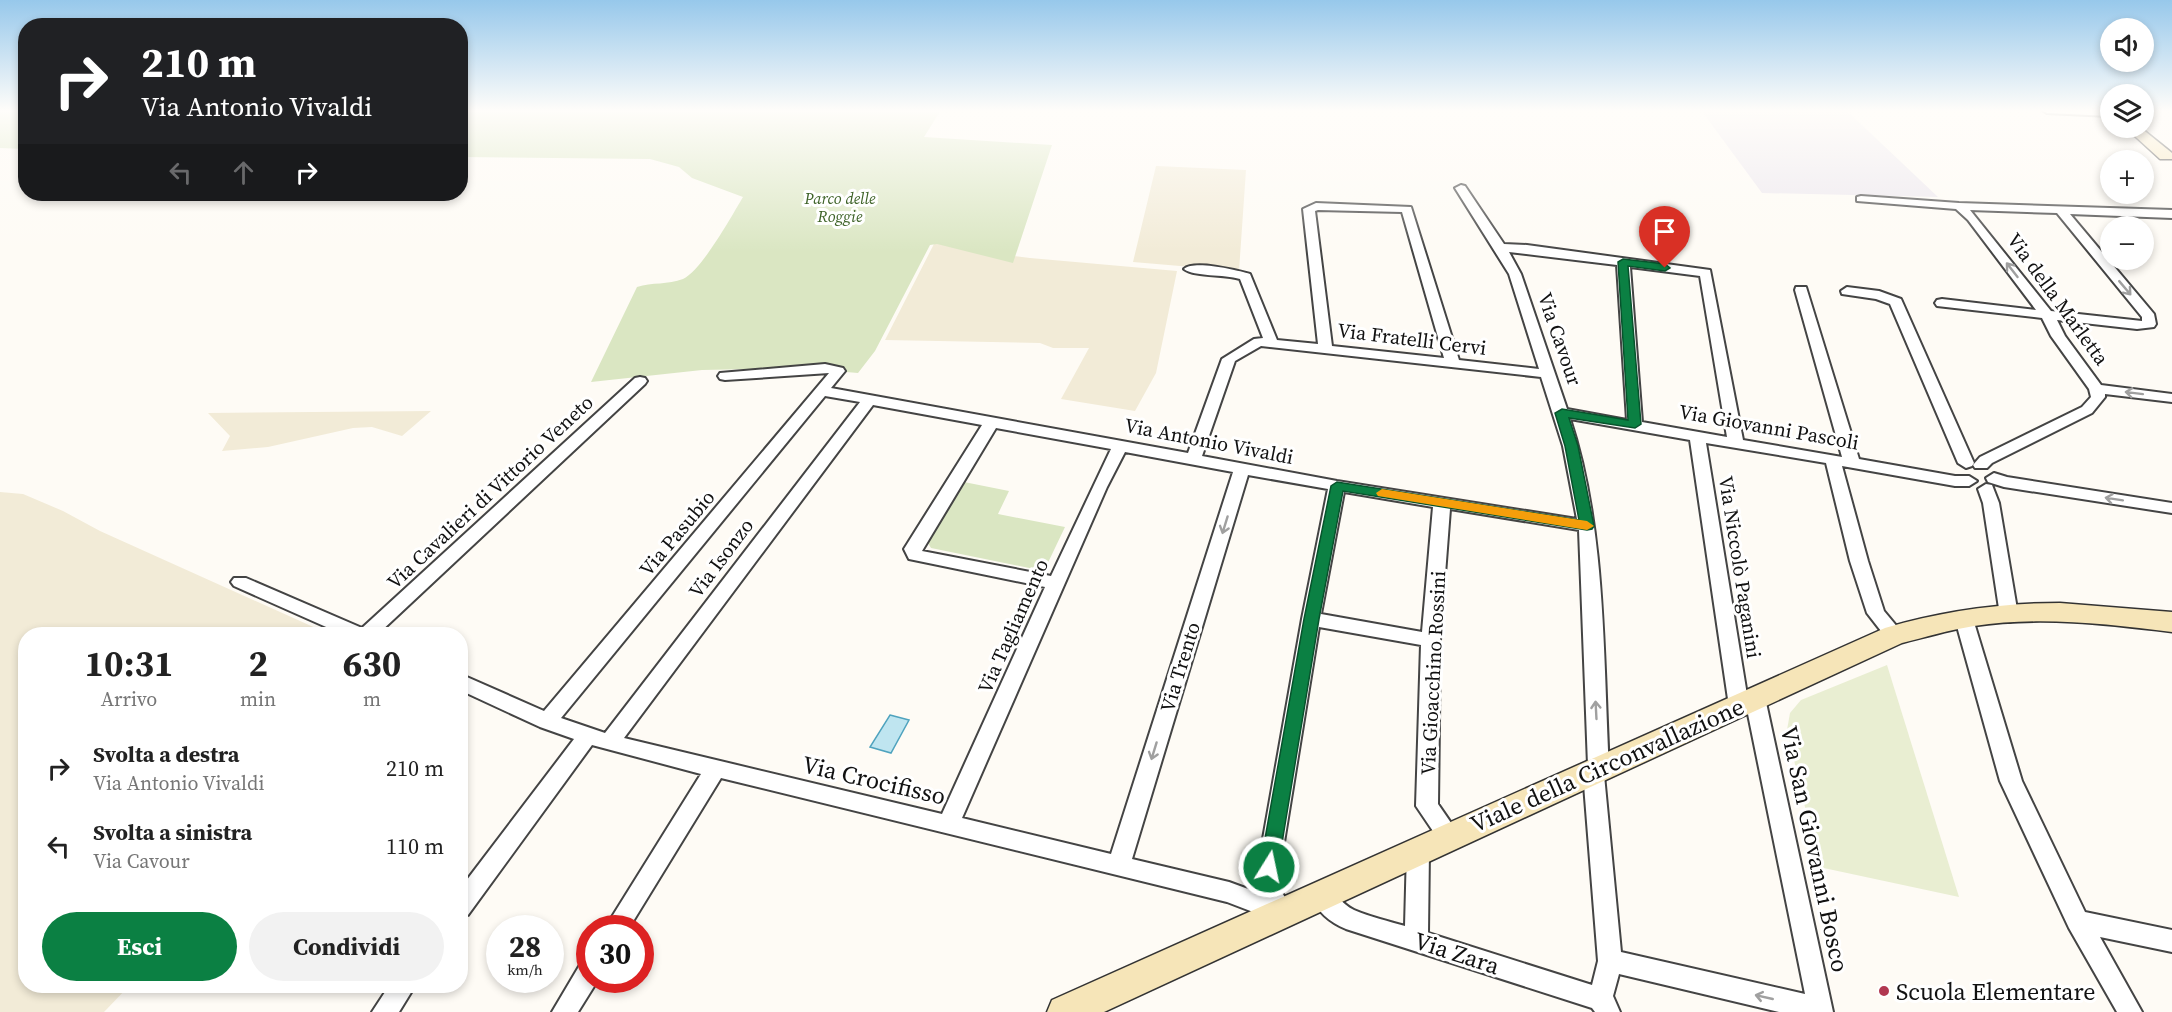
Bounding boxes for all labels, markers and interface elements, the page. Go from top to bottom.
map controls [2100,18,2154,270]
button: sound [2100,18,2154,72]
text: 210 m [141,33,256,91]
icon: right [42,42,120,120]
button: layers [2100,84,2154,138]
text: Via Antonio Vivaldi [141,88,372,125]
button: + [2100,150,2154,204]
icon: left [164,156,197,189]
icon: ahead [227,156,260,189]
icon: right [290,156,323,189]
park label: Parco delle Roggie [803,187,876,227]
pin [1639,206,1690,268]
icon: arrive [1648,215,1681,248]
button: − [2100,216,2154,270]
street label: Via della Marletta [2001,227,2116,371]
one-way arrow [2006,262,2019,278]
one-way arrow [2118,280,2132,295]
street label: Via Cavour [1531,289,1589,390]
street label: Via Fratelli Cervi [1336,316,1488,362]
one-way arrow [2125,387,2145,398]
street label: Via Cavalieri di Vittorio Veneto [381,389,599,595]
street label: Via Giovanni Pascoli [1677,397,1861,457]
street label: Via Antonio Vivaldi [1122,411,1296,471]
street label: Via Niccolò Paganini [1712,474,1768,660]
street label: Via Pasubio [633,484,721,582]
one-way arrow [2105,494,2125,505]
street label: Via Isonzo [682,513,760,603]
one-way arrow [1218,515,1229,534]
street label: Via Tagliamento [971,554,1055,698]
street label: Via Gioacchino Rossini [1414,570,1452,776]
street label: Via Trento [1153,619,1207,715]
text: 10:31 [85,639,173,688]
text: 2 [248,639,268,688]
text: 630 [343,639,401,688]
text: Arrivo [101,685,157,713]
text: min [240,685,276,713]
text: m [363,685,381,713]
street label: Viale della Circonvallazione [1465,690,1749,840]
one-way arrow [1591,700,1602,720]
street label: Via San Giovanni Bosco [1773,723,1857,975]
text: Svolta a destra [93,739,239,769]
one-way arrow [1148,741,1159,760]
street label: Via Crocifisso [799,747,949,813]
icon: right [42,752,75,785]
text: 210 m [386,753,444,783]
text: Via Antonio Vivaldi [93,769,264,797]
text: Svolta a sinistra [93,817,252,847]
icon: left [42,830,75,863]
text: 110 m [386,831,444,861]
position arrow [1237,835,1301,899]
text: Via Cavour [93,847,190,875]
button: Esci [42,912,237,981]
button: Condividi [249,912,444,981]
speed limit sign: 30 [576,915,654,993]
street label: Via Zara [1410,924,1505,983]
text: 28 [509,926,541,967]
text: km/h [507,959,543,980]
place label: Scuola Elementare [1896,975,2096,1008]
marker: Scuola Elementare [1877,984,1891,998]
one-way arrow [1755,990,1774,1002]

